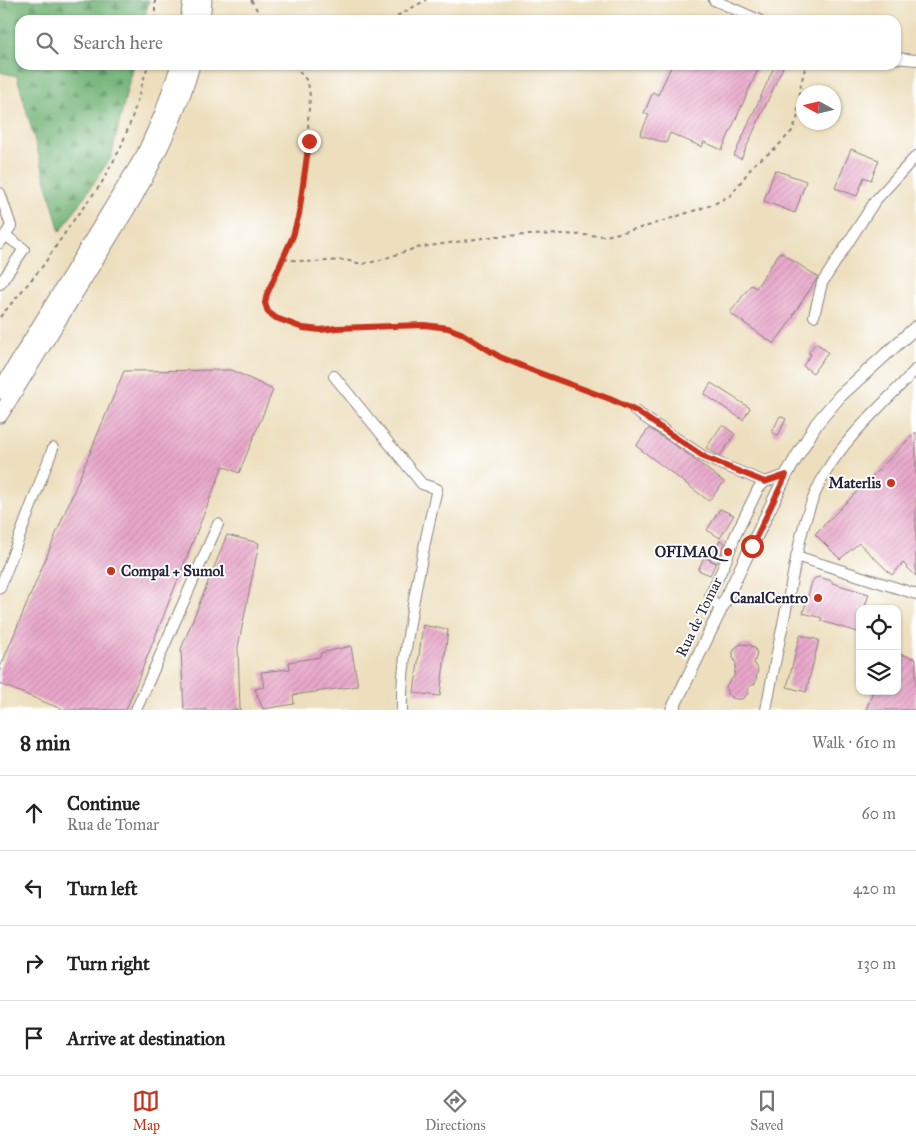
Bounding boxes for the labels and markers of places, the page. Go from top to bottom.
place label: Materlis [828,474,882,492]
marker: Materlis [885,477,897,489]
place label: OFIMAQ [655,543,729,562]
marker: OFIMAQ [722,546,734,558]
place label: Compal + Sumol [121,562,225,581]
marker: Compal + Sumol [105,565,117,577]
place label: CanalCentro [730,589,808,607]
marker: CanalCentro [812,592,824,604]

